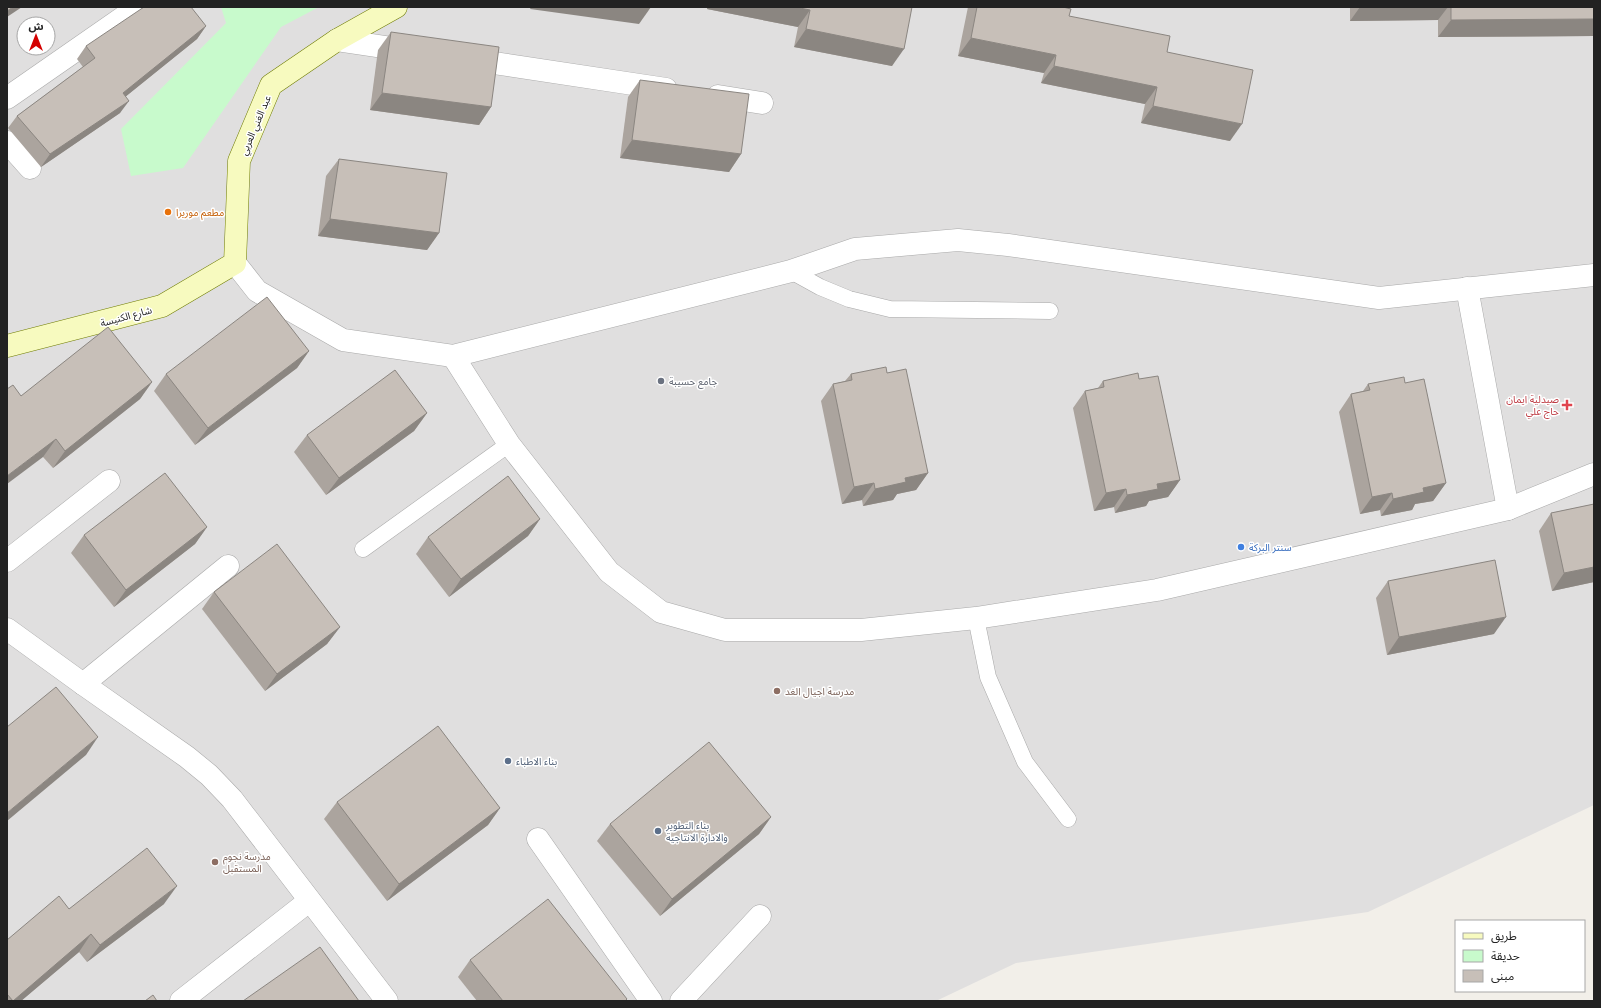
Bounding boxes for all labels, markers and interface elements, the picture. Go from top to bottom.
north arrow [16,16,56,56]
text: ش [28,18,44,33]
street label: عبد الغني العربي [236,93,275,158]
place label: مطعم موريرا [176,205,224,220]
marker: مطعم موريرا [163,207,173,217]
street label: شارع الكنيسة [99,302,154,331]
place label: جامع حسيبة [669,374,717,389]
marker: جامع حسيبة [656,376,666,386]
place label: صيدلية ايمان حاج علي [1506,392,1559,419]
marker: صيدلية ايمان حاج علي [1562,400,1572,410]
place label: سنتر البركة [1249,540,1292,554]
marker: سنتر البركة [1236,542,1246,552]
place label: مدرسة اجيال الغد [785,684,854,698]
marker: مدرسة اجيال الغد [772,686,782,696]
place label: بناء الاطباء [516,754,557,768]
marker: بناء الاطباء [503,756,513,766]
place label: بناء التطوير والادارة الانتاجية [665,818,728,844]
marker: بناء التطوير والادارة الانتاجية [653,826,663,836]
place label: مدرسة نجوم المستقبل [223,849,271,875]
marker: مدرسة نجوم المستقبل [210,857,220,867]
legend [1455,920,1585,992]
text: طريق [1491,927,1517,944]
text: حديقة [1491,947,1520,964]
text: مبنى [1491,967,1514,984]

